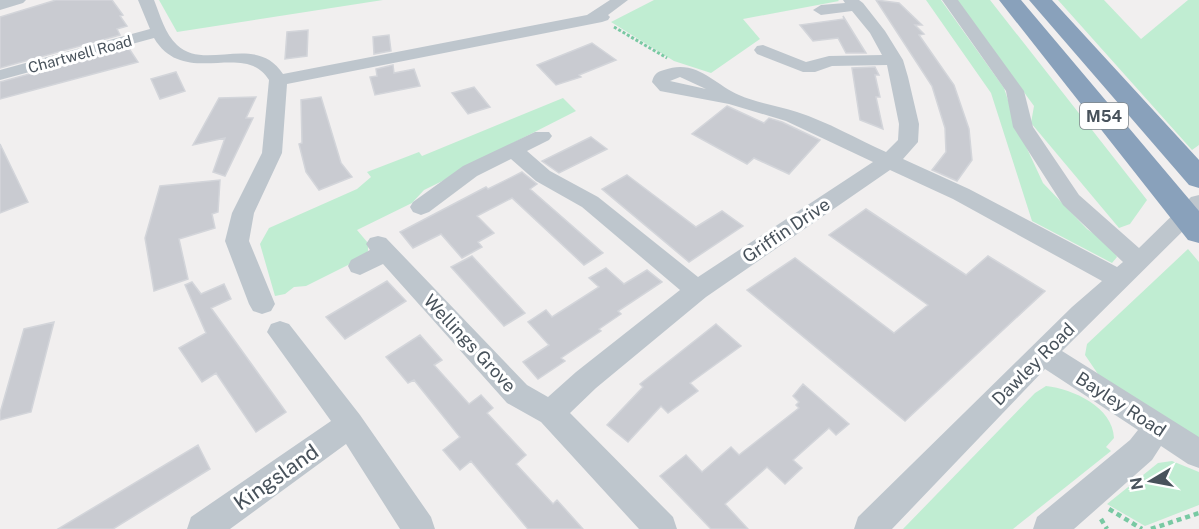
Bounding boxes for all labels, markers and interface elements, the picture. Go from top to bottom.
street label: Chartwell Road [26,32,134,76]
road number: M54 [1080,103,1128,129]
street label: Griffin Drive [738,193,834,267]
street label: Wellings Grove [420,290,520,396]
street label: Dawley Road [987,318,1079,410]
street label: Bayley Road [1072,367,1170,441]
street label: Kingsland [229,439,323,515]
north arrow [1121,451,1181,511]
text: N [1126,476,1147,491]

